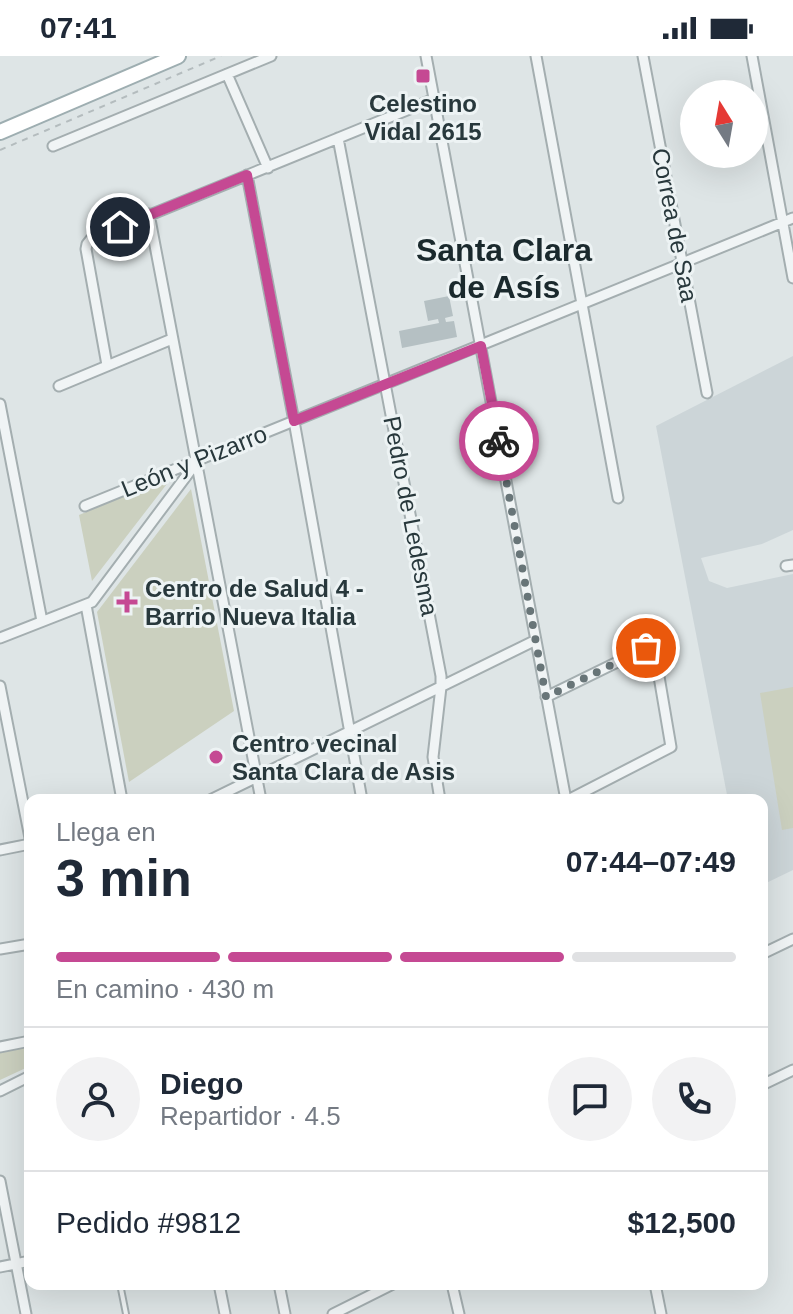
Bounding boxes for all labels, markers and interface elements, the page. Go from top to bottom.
text: 07:41 [40,11,117,44]
marker: Celestino Vidal 2615 [414,67,432,85]
north arrow [680,80,768,168]
map controls [680,80,768,168]
place label: Celestino Vidal 2615 [365,90,481,145]
street label: Correa de Saa [647,146,703,305]
pin [86,193,154,261]
icon: home [98,205,142,249]
district label: Santa Clara de Asís [416,232,592,305]
courier [459,401,539,481]
street label: Pedro de Ledesma [378,414,444,619]
street label: León y Pizarro [117,419,271,503]
icon: bike [477,419,521,463]
place label: Centro de Salud 4 - Barrio Nueva Italia [145,575,364,630]
marker: Centro de Salud 4 - Barrio Nueva Italia [116,591,138,613]
pin [612,614,680,682]
icon: bag [624,626,668,670]
place label: Centro vecinal Santa Clara de Asis [232,730,455,785]
marker: Centro vecinal Santa Clara de Asis [207,748,225,766]
text: Llega en [56,817,156,847]
text: 07:44–07:49 [566,845,736,878]
text: 3 min [56,849,192,907]
text: En camino · 430 m [56,974,274,1004]
button: person [56,1057,140,1141]
button: chat [548,1057,632,1141]
button: phone [652,1057,736,1141]
text: Diego [160,1067,243,1100]
text: Repartidor · 4.5 [160,1101,341,1131]
text: Pedido #9812 [56,1206,241,1239]
text: $12,500 [628,1206,736,1239]

